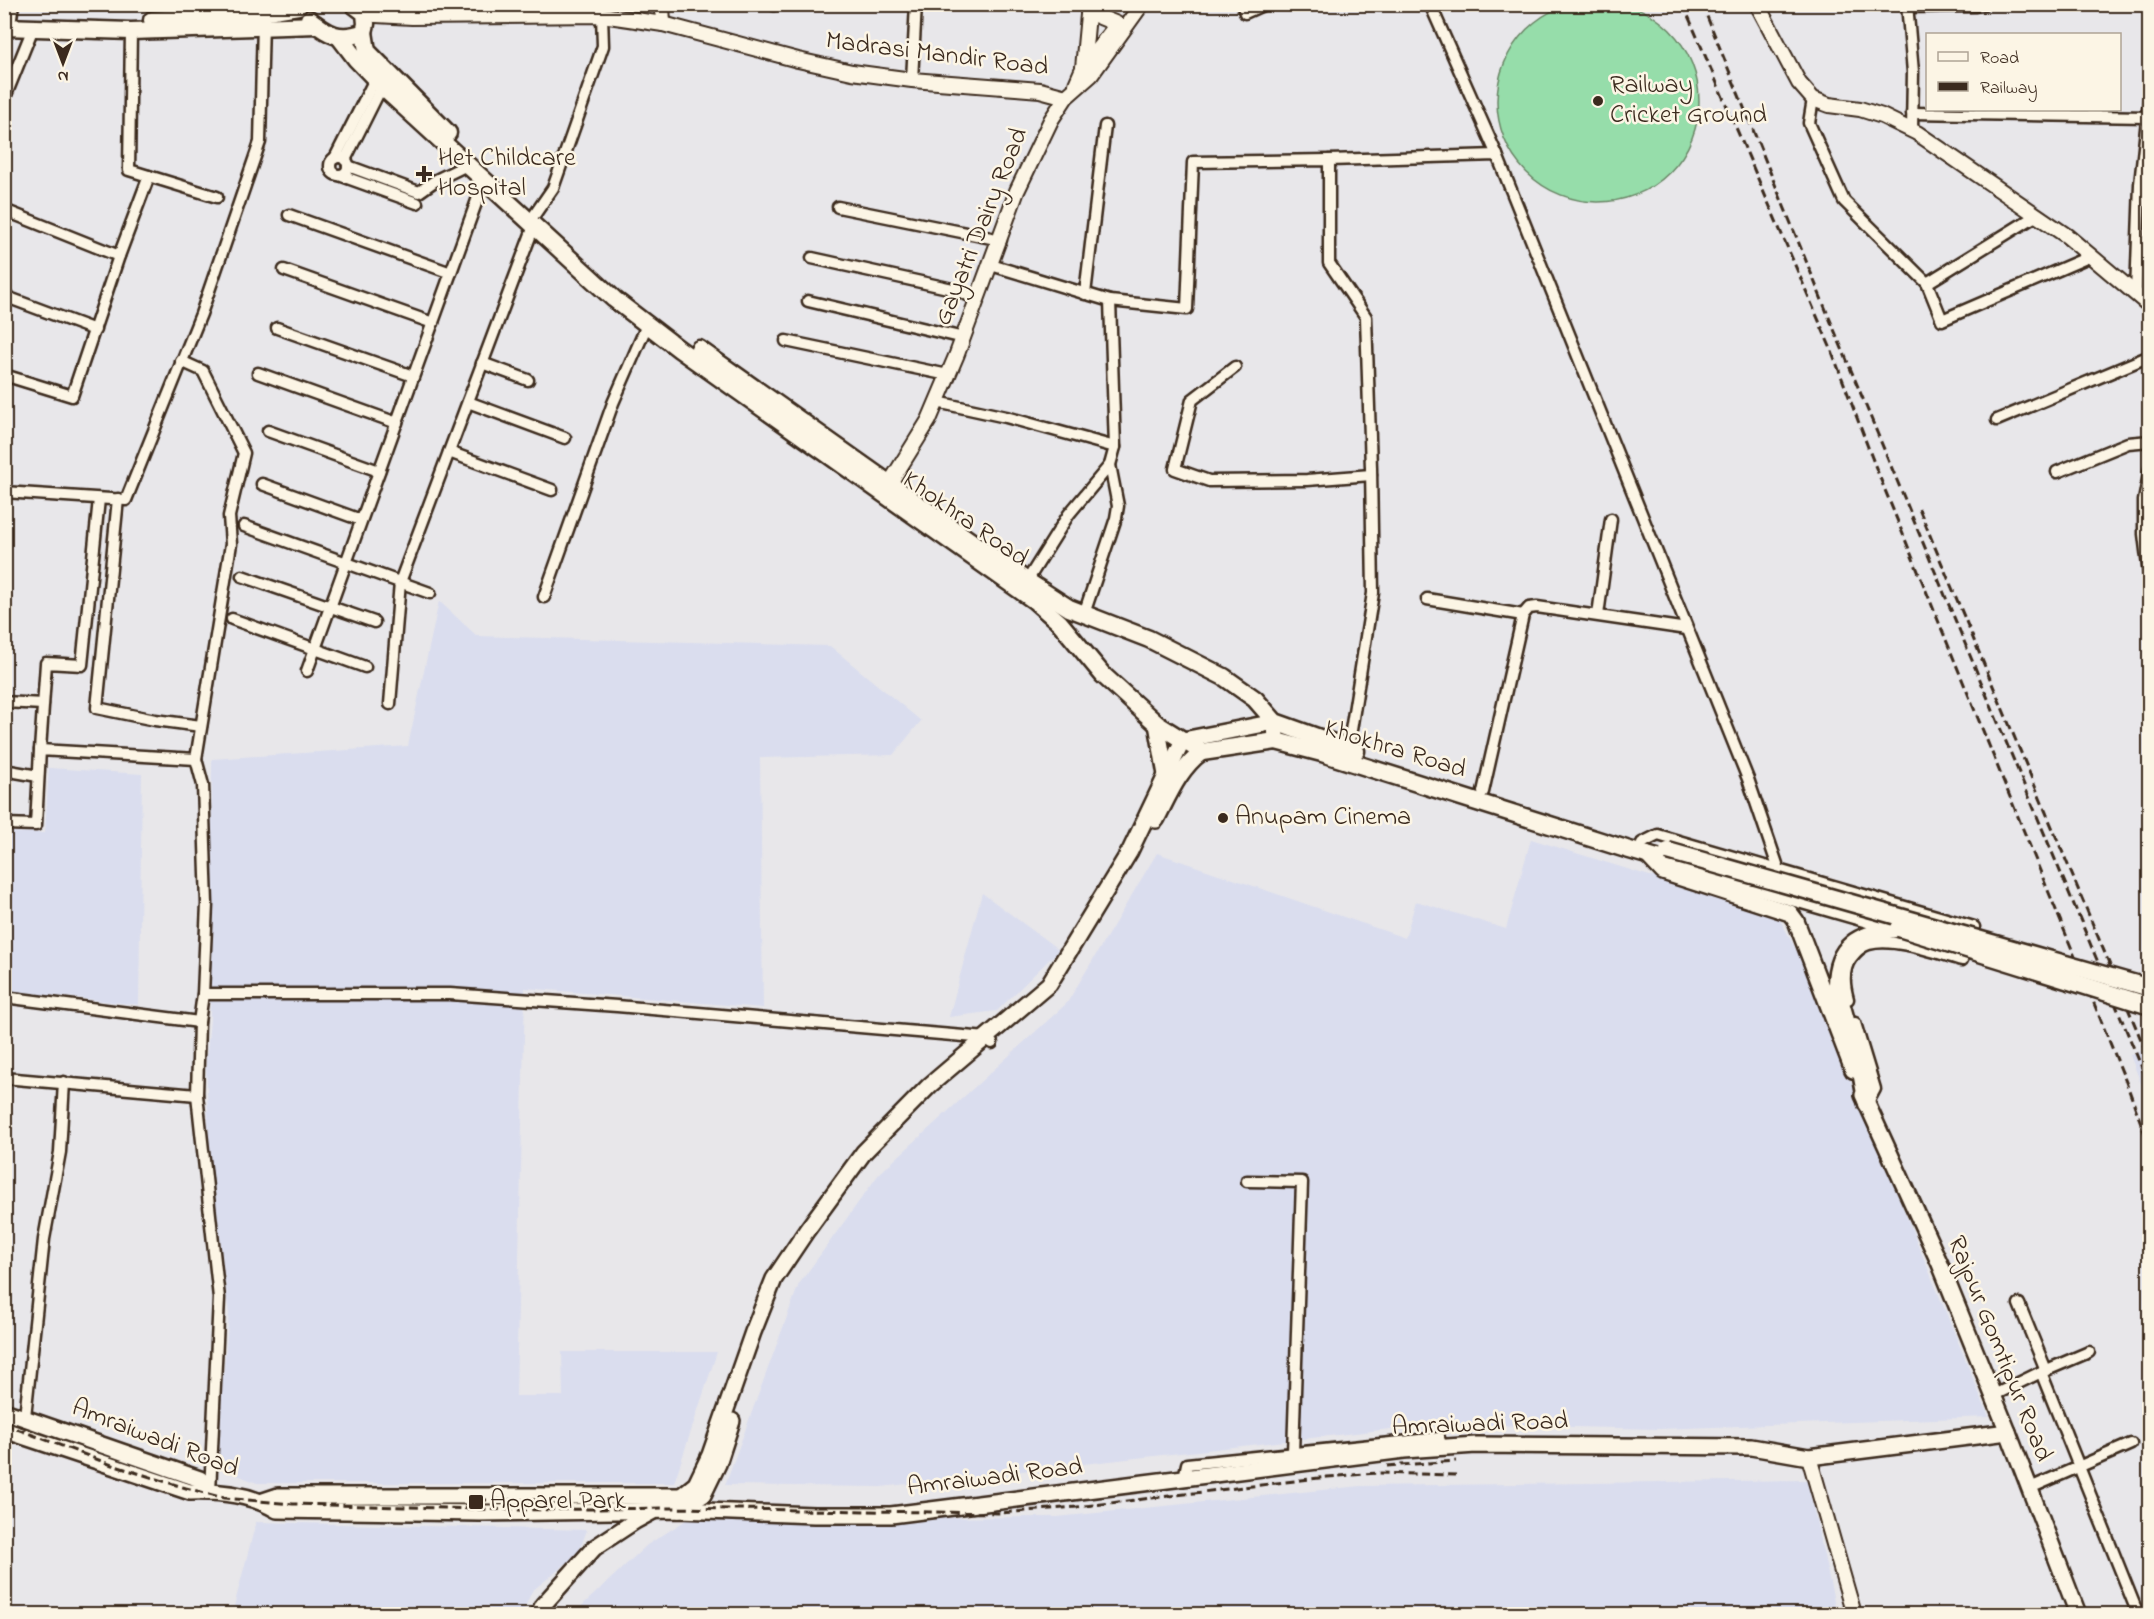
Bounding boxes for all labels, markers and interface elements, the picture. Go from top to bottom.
street label: Madrasi Mandir Road [824,22,1051,88]
north arrow [33,33,93,93]
legend [1926,33,2121,111]
text: Road [1980,46,2019,72]
text: N [57,64,68,88]
place label: Railway Cricket Ground [1610,67,1767,135]
text: Railway [1980,76,2037,102]
marker: Railway Cricket Ground [1591,94,1605,108]
street label: Gayatri Dairy Road [925,122,1039,332]
place label: Het Childcare Hospital [438,140,576,208]
marker: Het Childcare Hospital [415,165,433,183]
street label: Khokhra Road [894,462,1036,578]
street label: Khokhra Road [1319,710,1471,790]
place label: Anupam Cinema [1235,799,1411,837]
marker: Anupam Cinema [1216,811,1230,825]
street label: Rajpur Gomtipur Road [1936,1230,2062,1468]
street label: Amraiwadi Road [66,1390,245,1488]
street label: Amraiwadi Road [1391,1403,1569,1447]
street label: Amraiwadi Road [905,1448,1085,1508]
place label: Apparel Park [490,1483,627,1521]
marker: Apparel Park [467,1493,485,1511]

